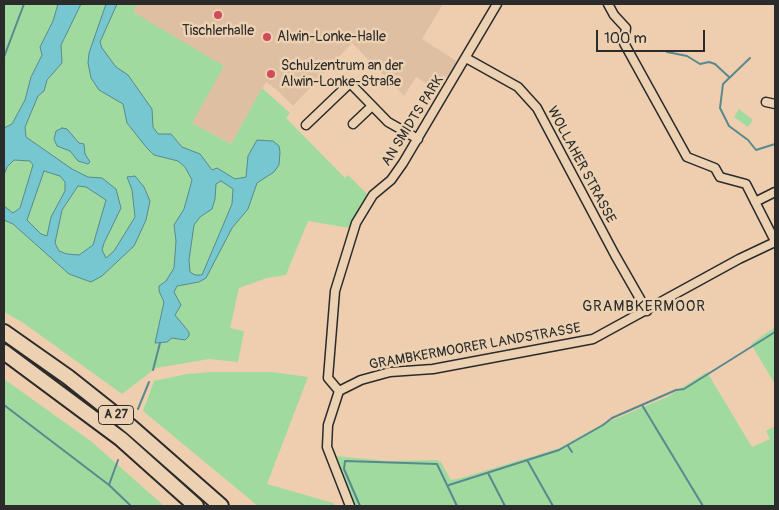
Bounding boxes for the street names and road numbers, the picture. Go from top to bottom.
street label: AN SMIDTS PARK [378,73,448,169]
street label: WOLLAHER STRASSE [543,104,619,226]
street label: GRAMBKERMOORER LANDSTRASSE [368,320,582,374]
road number: A 27 [98,406,134,424]

